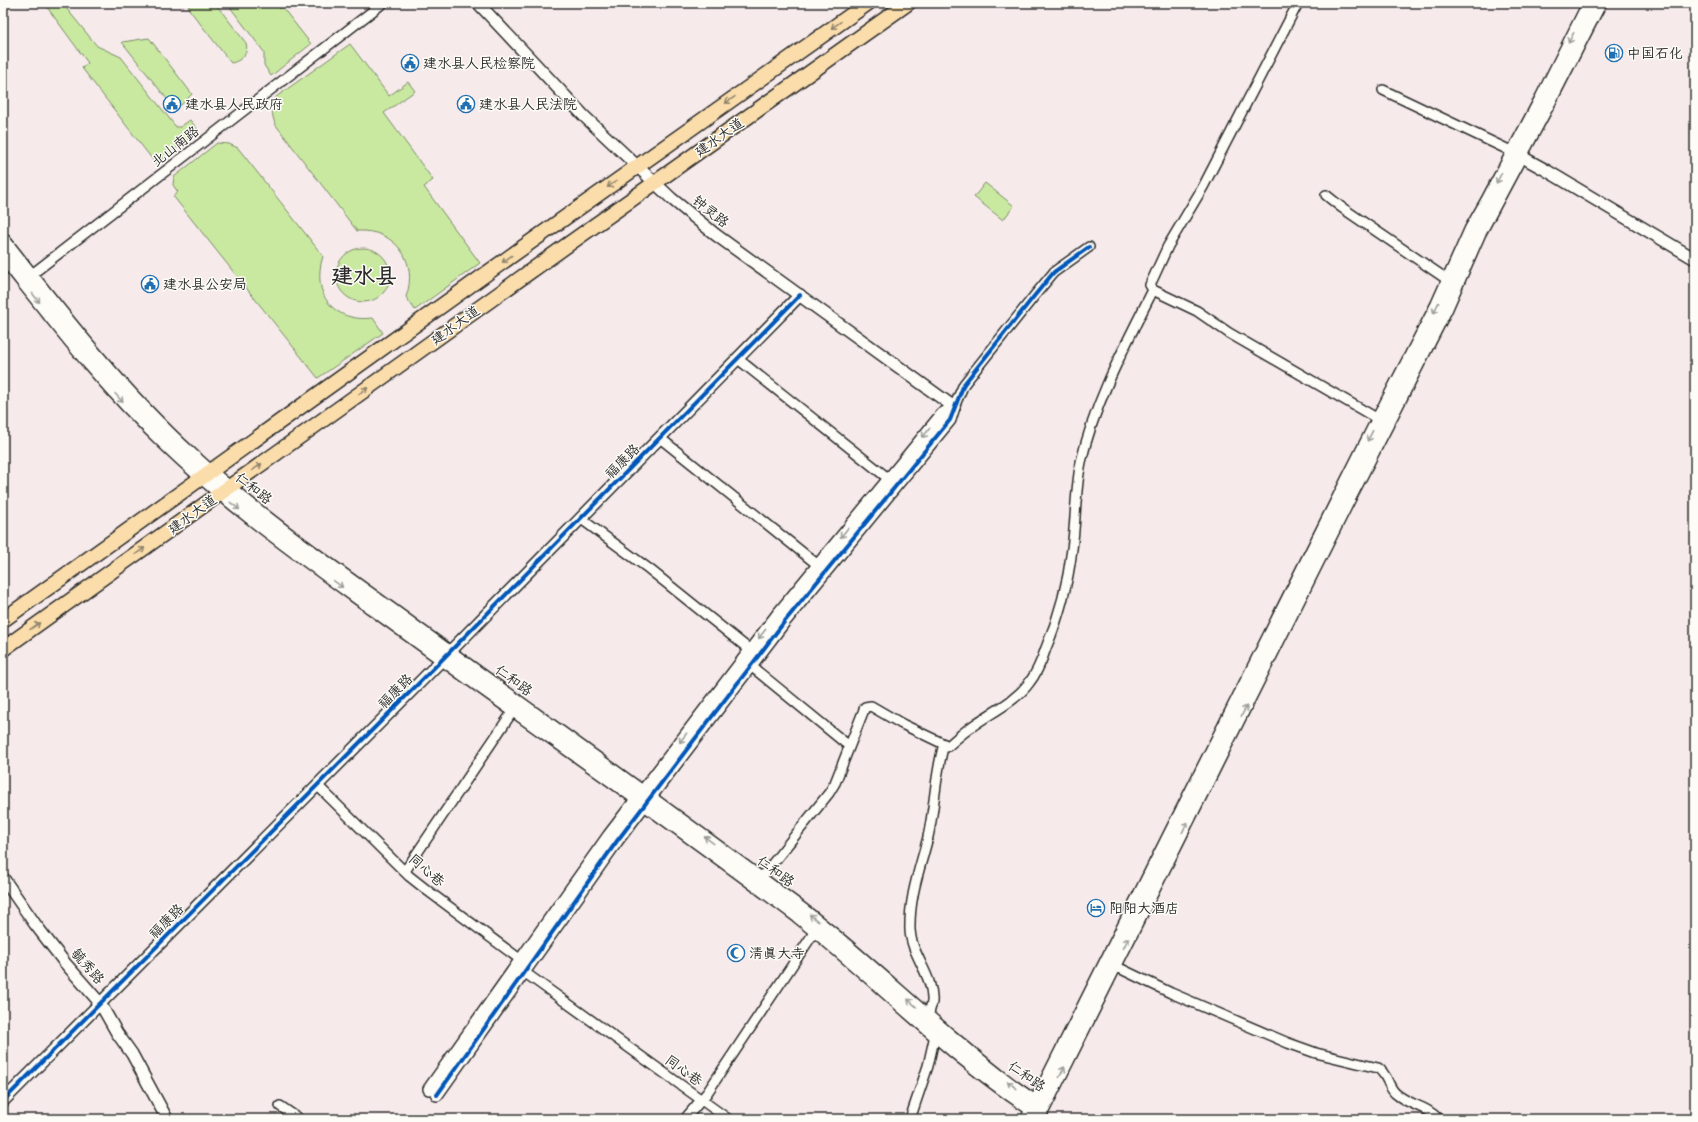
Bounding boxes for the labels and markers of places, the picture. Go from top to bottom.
fuel station icon: 中国石化 [1604,43,1624,63]
place label: 中国石化 [1627,45,1683,62]
public building icon: 建水县人民检察院 [400,53,420,73]
place label: 建水县人民检察院 [423,55,535,72]
public building icon: 建水县人民政府 [162,94,182,114]
public building icon: 建水县人民法院 [456,94,476,114]
place label: 建水县人民政府 [185,96,283,113]
place label: 建水县人民法院 [479,96,577,113]
public building icon: 建水县公安局 [140,274,160,294]
place label: 建水县公安局 [163,276,247,293]
hotel icon: 阳阳大酒店 [1086,898,1106,918]
place label: 阳阳大酒店 [1109,900,1179,917]
mosque icon: 清真大寺 [726,943,746,963]
place label: 清真大寺 [749,945,805,962]

